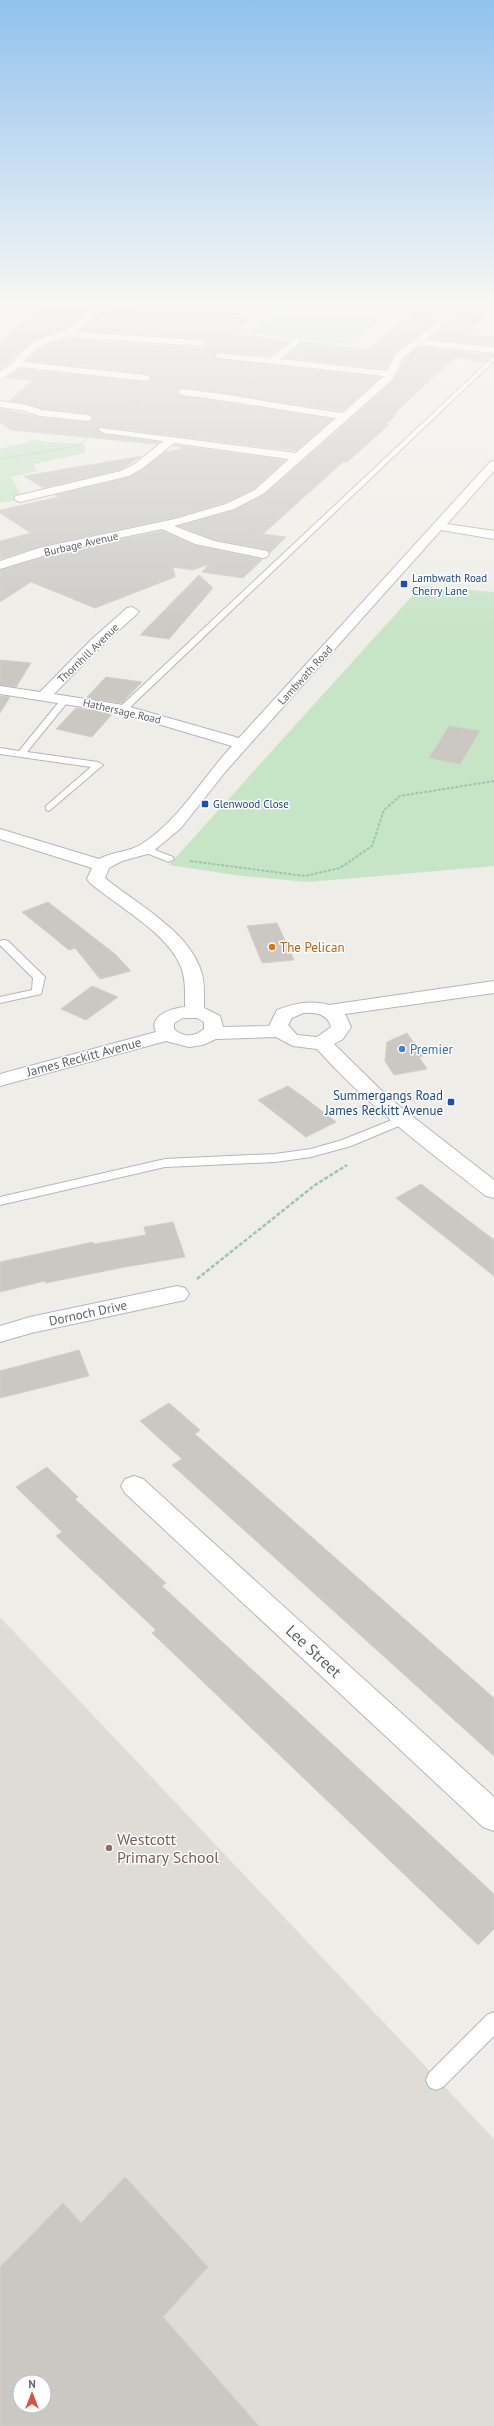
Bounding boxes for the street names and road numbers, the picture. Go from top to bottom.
street label: Burbage Avenue [42,529,120,559]
street label: Thornhill Avenue [54,620,122,686]
street label: Lambwath Road [275,642,335,708]
street label: Hathersage Road [82,695,162,727]
street label: James Reckitt Avenue [24,1034,143,1081]
street label: Dornoch Drive [47,1296,129,1330]
street label: Lee Street [282,1620,346,1682]

